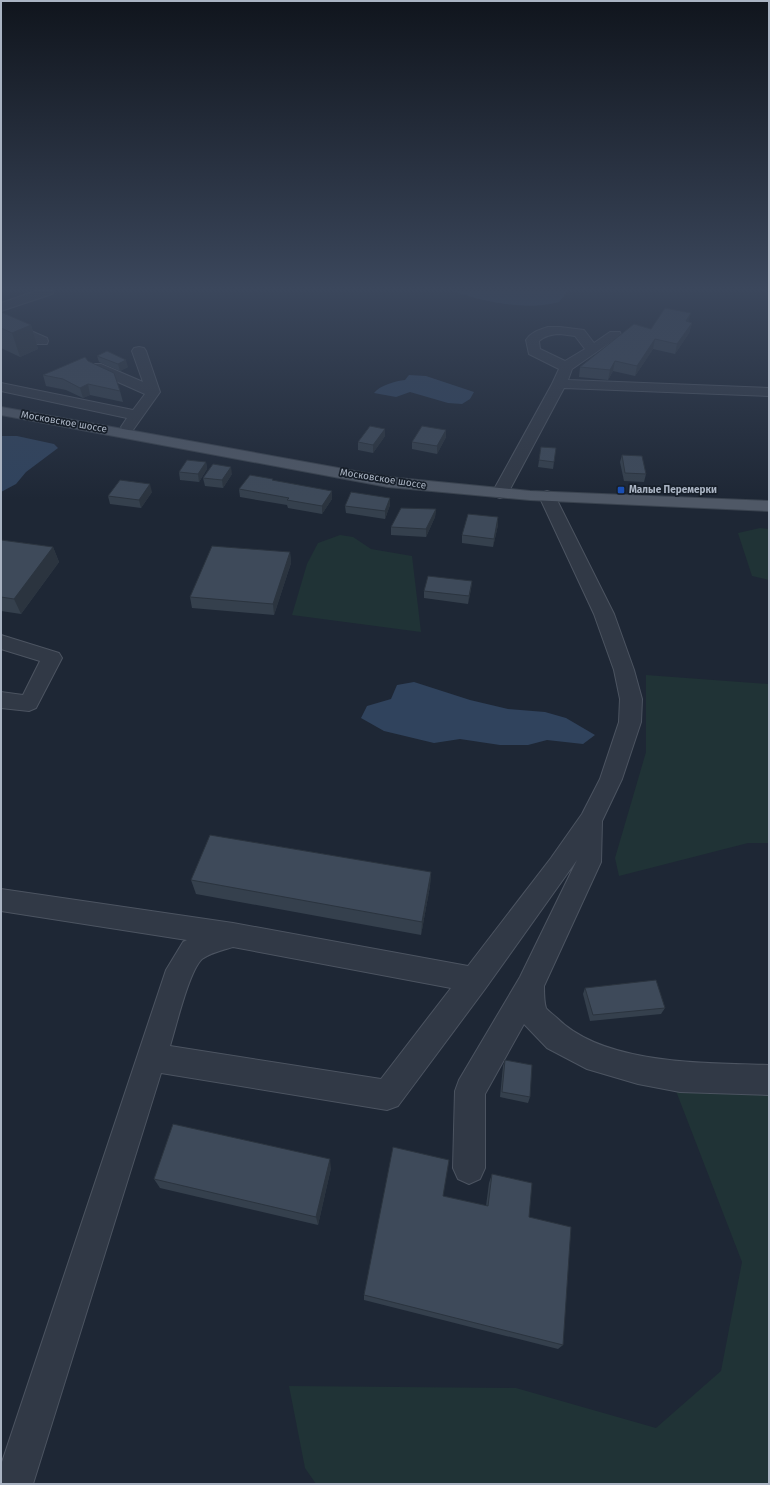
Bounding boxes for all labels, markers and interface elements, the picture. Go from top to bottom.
street label: Московское шоссе [20,409,108,435]
street label: Московское шоссе [339,466,427,492]
place label: Малые Перемерки [629,484,717,496]
marker: Малые Перемерки [616,485,626,495]

